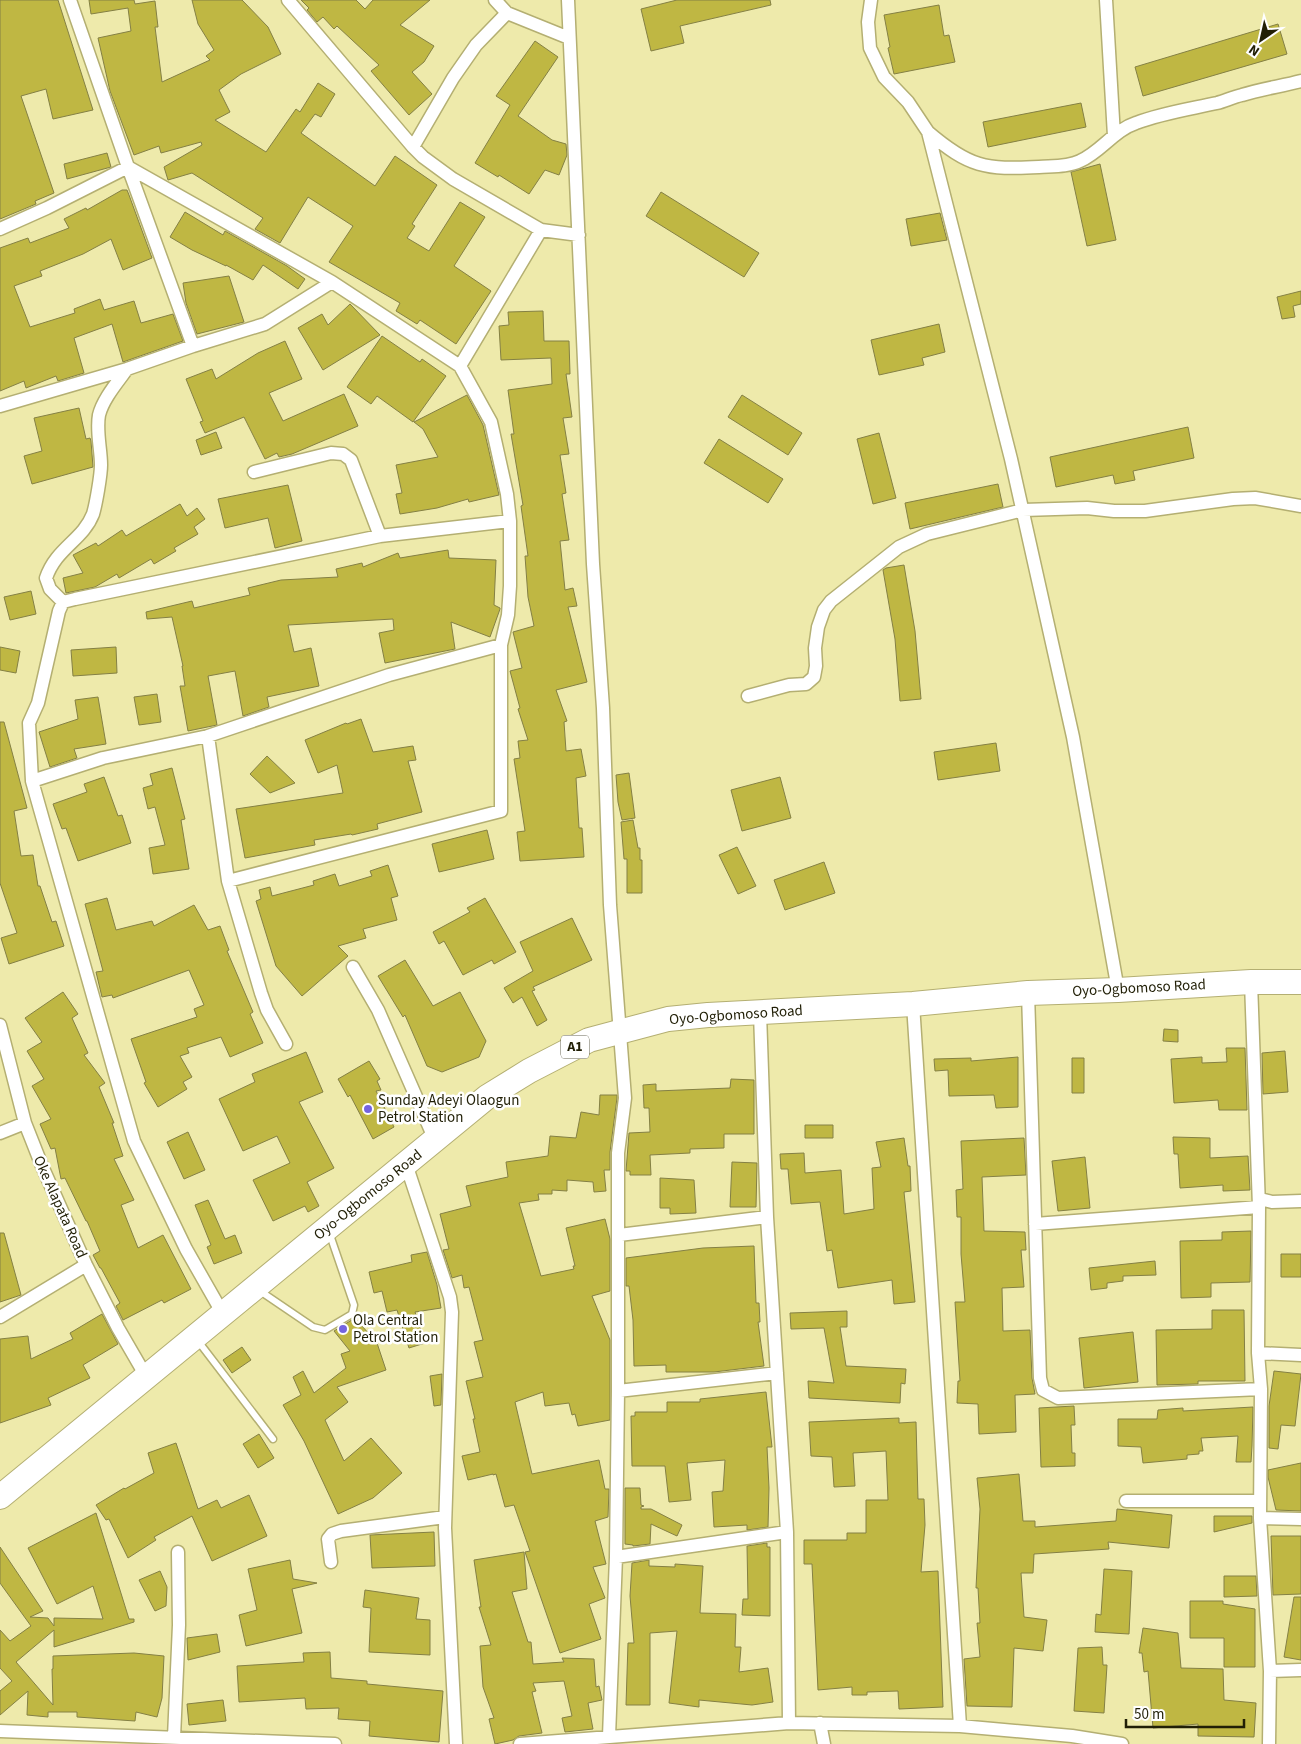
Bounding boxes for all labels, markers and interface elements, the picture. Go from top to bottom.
north arrow [1236,15,1286,65]
text: N [1245,39,1264,61]
street label: Oyo-Ogbomoso Road [1072,974,1206,1002]
street label: Oyo-Ogbomoso Road [668,1000,804,1030]
road number: A1 [561,1036,589,1058]
place label: Sunday Adeyi Olaogun Petrol Station [378,1090,519,1128]
marker: Sunday Adeyi Olaogun Petrol Station [362,1103,374,1115]
street label: Oyo-Ogbomoso Road [309,1145,427,1245]
street label: Oke Alapata Road [28,1152,92,1262]
place label: Ola Central Petrol Station [353,1310,438,1348]
marker: Ola Central Petrol Station [337,1323,349,1335]
scale bar [1126,1696,1244,1728]
text: 50 m [1134,1704,1164,1725]

